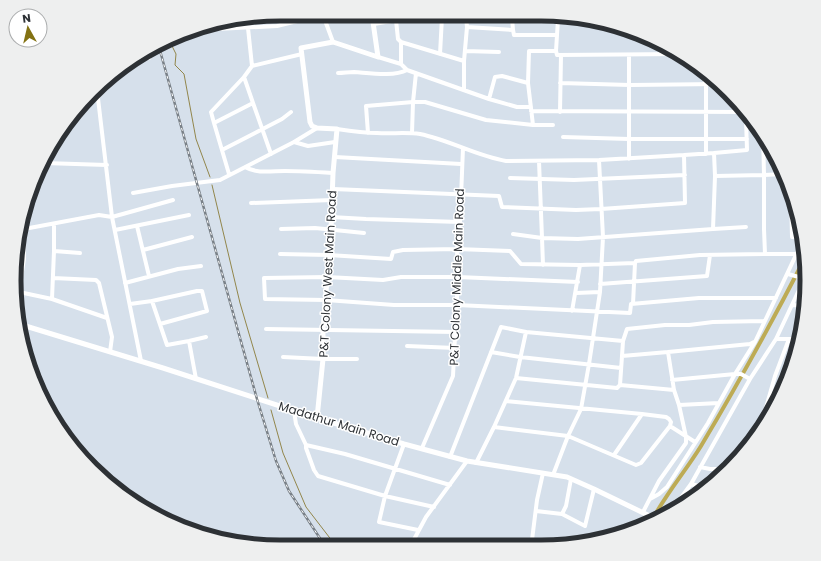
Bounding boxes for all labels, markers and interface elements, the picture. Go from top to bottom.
north arrow [8,8,48,48]
text: N [21,10,32,27]
street label: P&T Colony Middle Main Road [445,188,468,366]
street label: P&T Colony West Main Road [315,190,340,358]
street label: Madathur Main Road [277,397,402,450]

